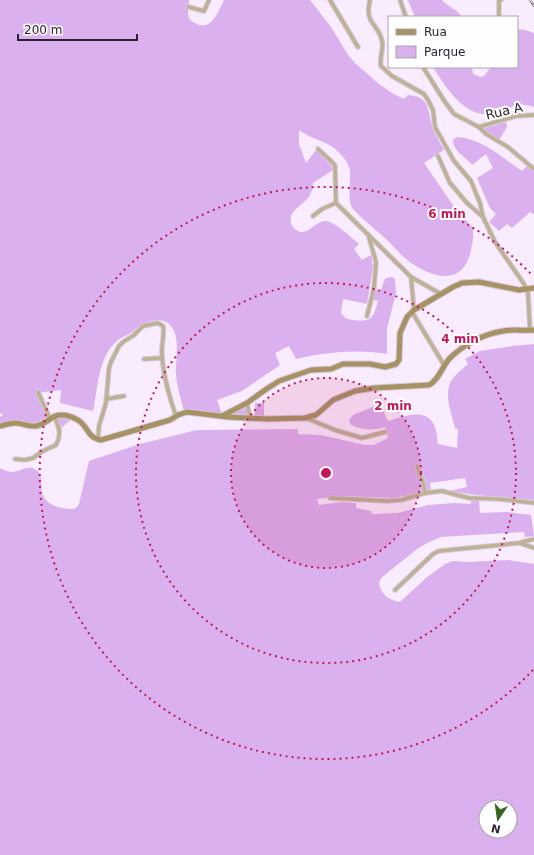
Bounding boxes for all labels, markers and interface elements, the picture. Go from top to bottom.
scale bar [18,16,137,42]
legend [388,16,518,68]
text: 200 m [24,23,62,37]
text: Rua [424,25,447,39]
text: Parque [424,45,465,59]
street label: Rua A [484,99,524,123]
text: 6 min [428,207,466,221]
text: 4 min [441,332,479,346]
text: 2 min [374,399,412,413]
centre of rings [319,466,333,480]
north arrow [478,799,518,839]
text: N [490,821,502,836]

